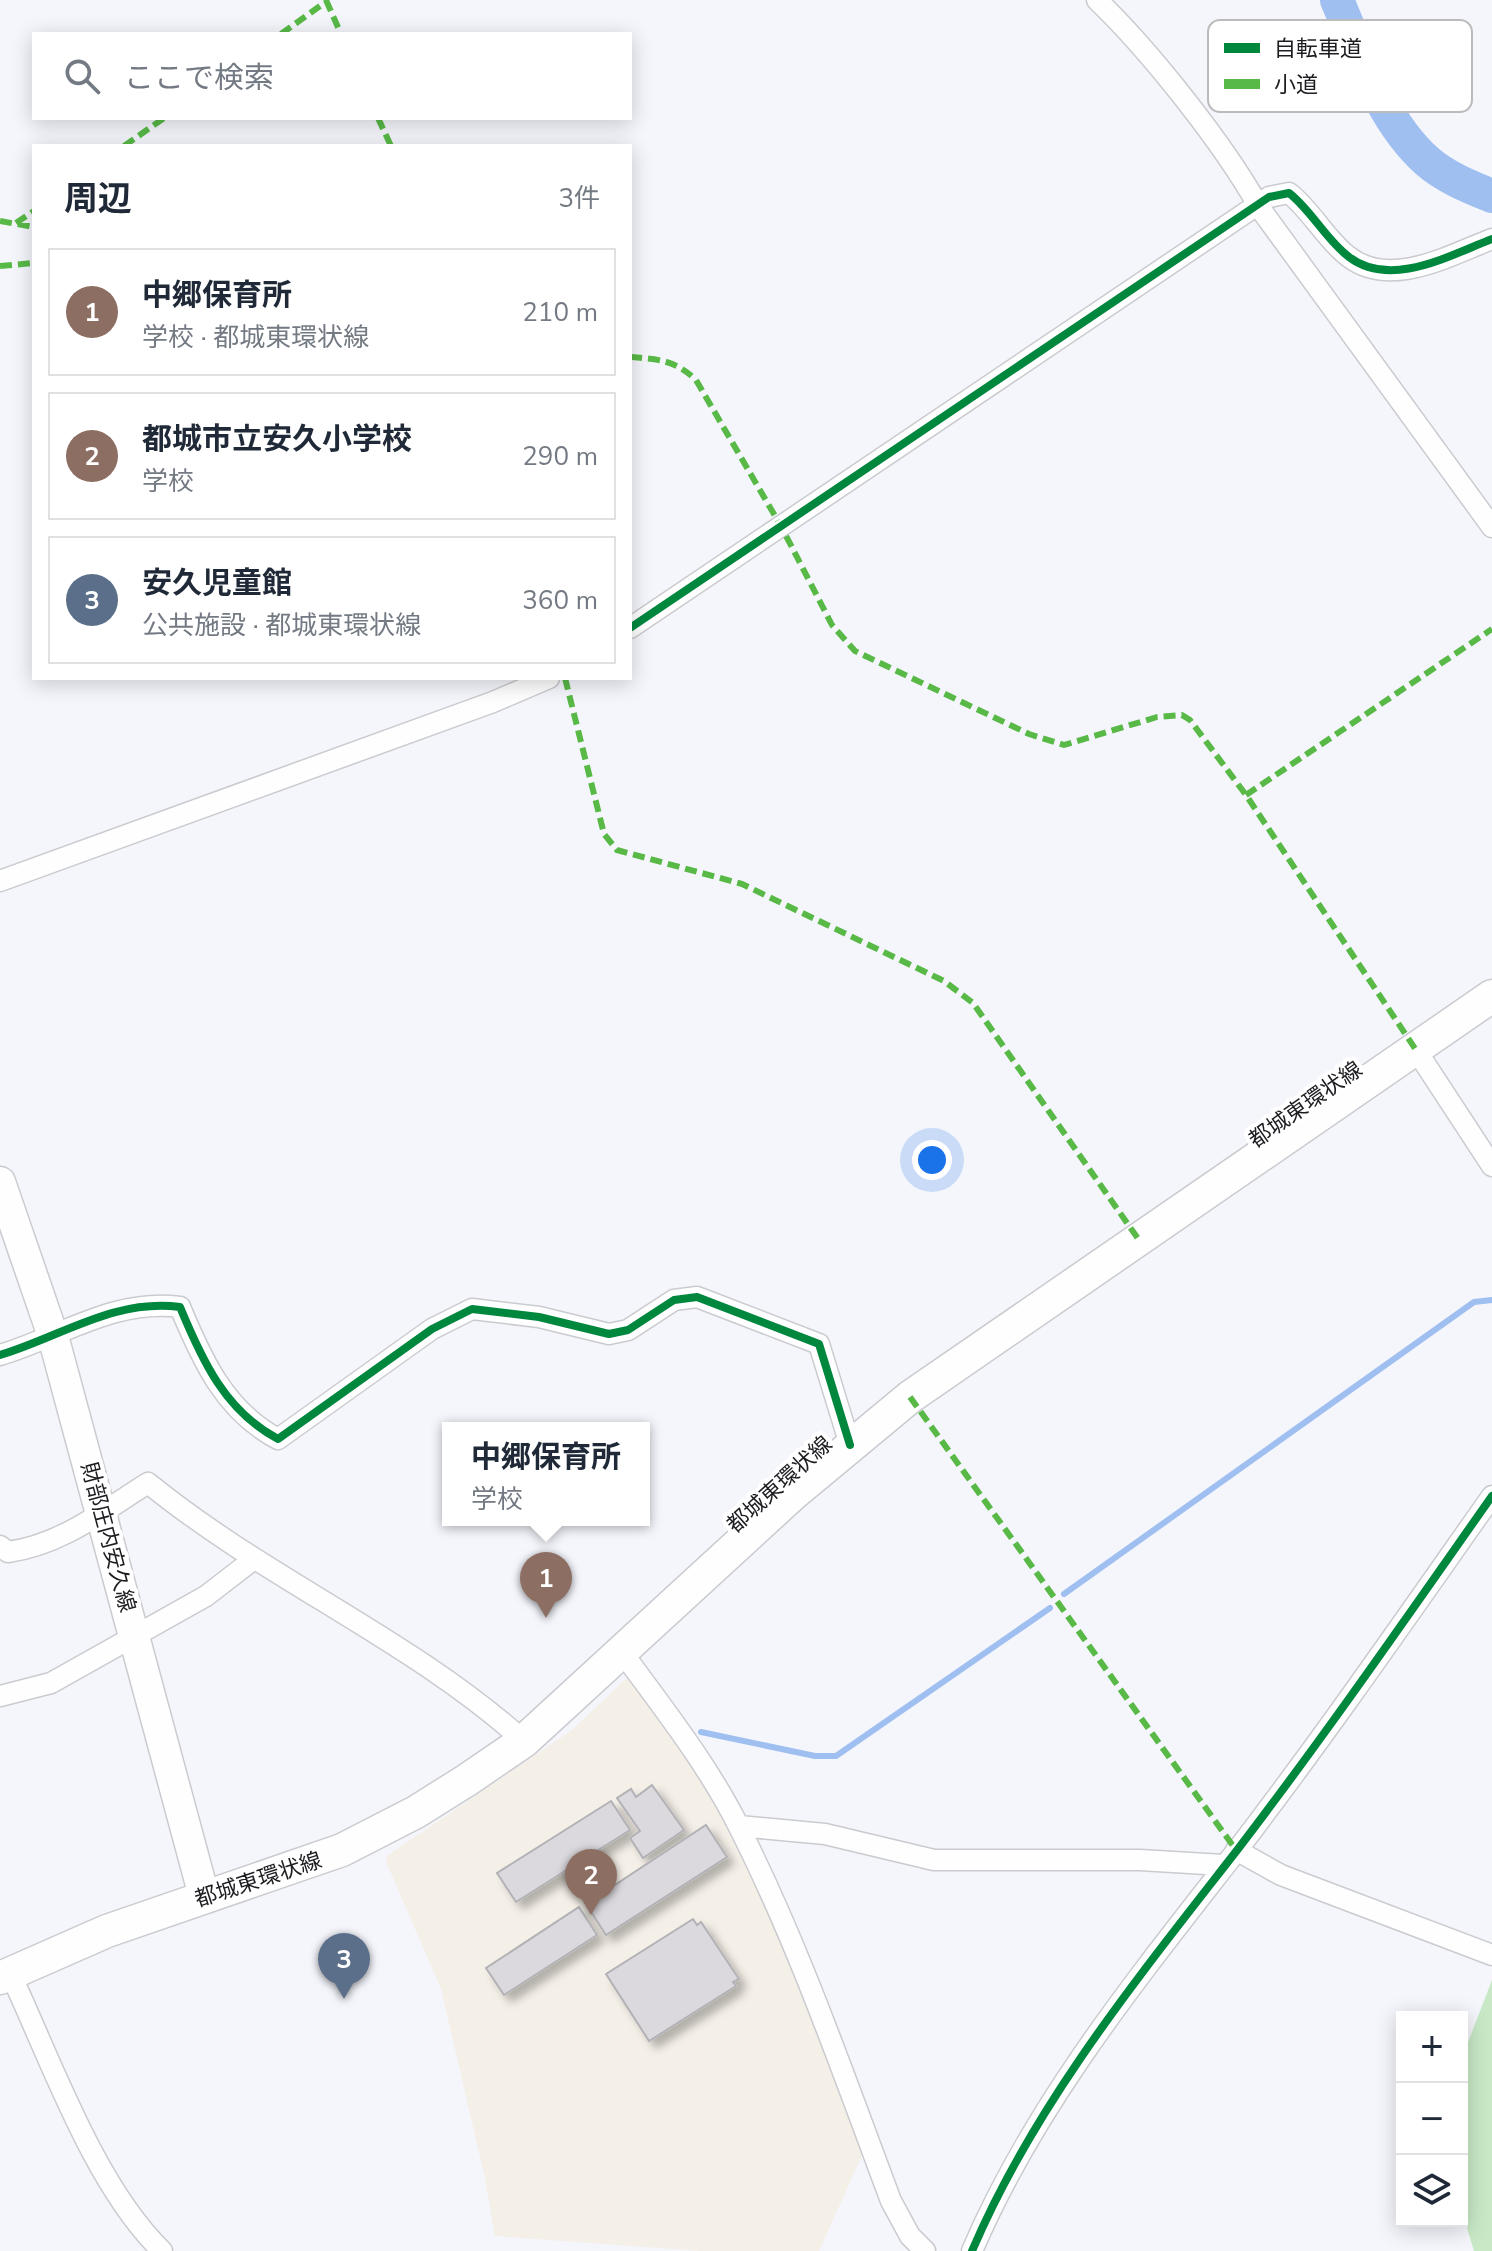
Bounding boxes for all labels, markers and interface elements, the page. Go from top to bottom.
legend [1208,20,1472,112]
search box [32,32,632,120]
text: 自転車道 [1274,34,1362,64]
icon: search [60,54,104,98]
text: ここで検索 [124,58,274,99]
text: 小道 [1274,70,1318,100]
text: 周辺 [64,176,132,222]
text: 3件 [558,181,600,216]
text: 中郷保育所 [142,275,292,316]
text: 1 [84,295,100,330]
text: 210 m [522,295,598,330]
text: 学校 · 都城東環状線 [142,320,369,355]
text: 都城市立安久小学校 [142,419,412,460]
text: 2 [84,439,100,474]
text: 290 m [522,439,598,474]
text: 学校 [142,464,194,499]
text: 安久児童館 [142,563,292,604]
text: 3 [84,583,100,618]
text: 360 m [522,583,598,618]
text: 公共施設 · 都城東環状線 [142,608,421,643]
street label: 都城東環状線 [1243,1055,1368,1155]
your location [912,1140,952,1180]
popup [442,1422,650,1526]
street label: 都城東環状線 [721,1429,839,1540]
text: 中郷保育所 [471,1437,621,1478]
street label: 財部庄内安久線 [74,1459,142,1616]
text: 学校 [471,1482,523,1517]
pin: 1 [520,1552,572,1618]
street label: 都城東環状線 [191,1845,326,1915]
pin: 2 [565,1849,617,1915]
pin: 3 [318,1933,370,1999]
map controls [1396,2011,1468,2227]
button: + [1396,2011,1468,2083]
button: − [1396,2083,1468,2155]
button: layers [1396,2155,1468,2227]

